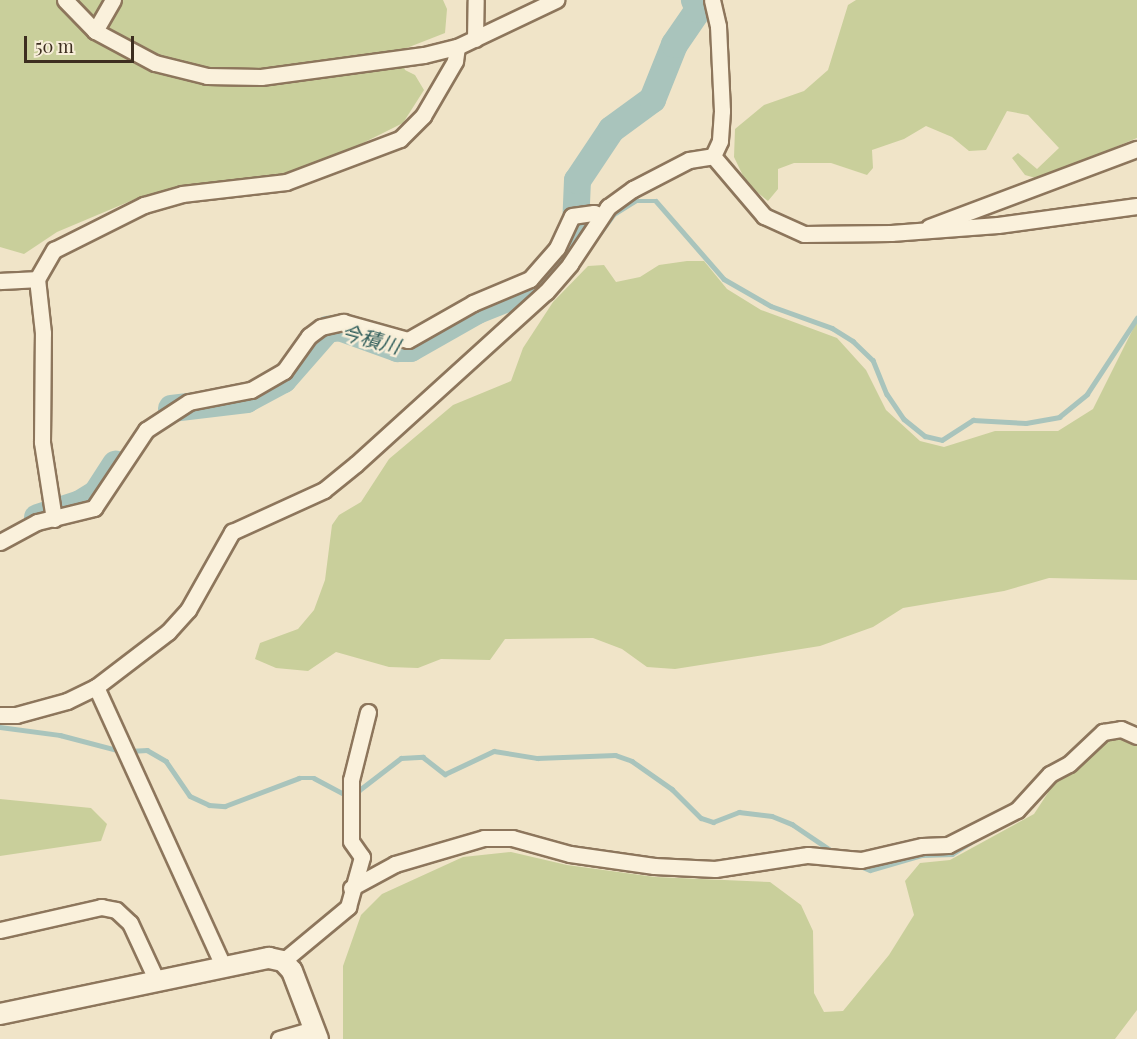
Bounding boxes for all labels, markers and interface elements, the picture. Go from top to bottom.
scale bar [27,24,136,62]
text: 50 m [35,34,74,58]
water label: 今積川 [339,319,403,357]

